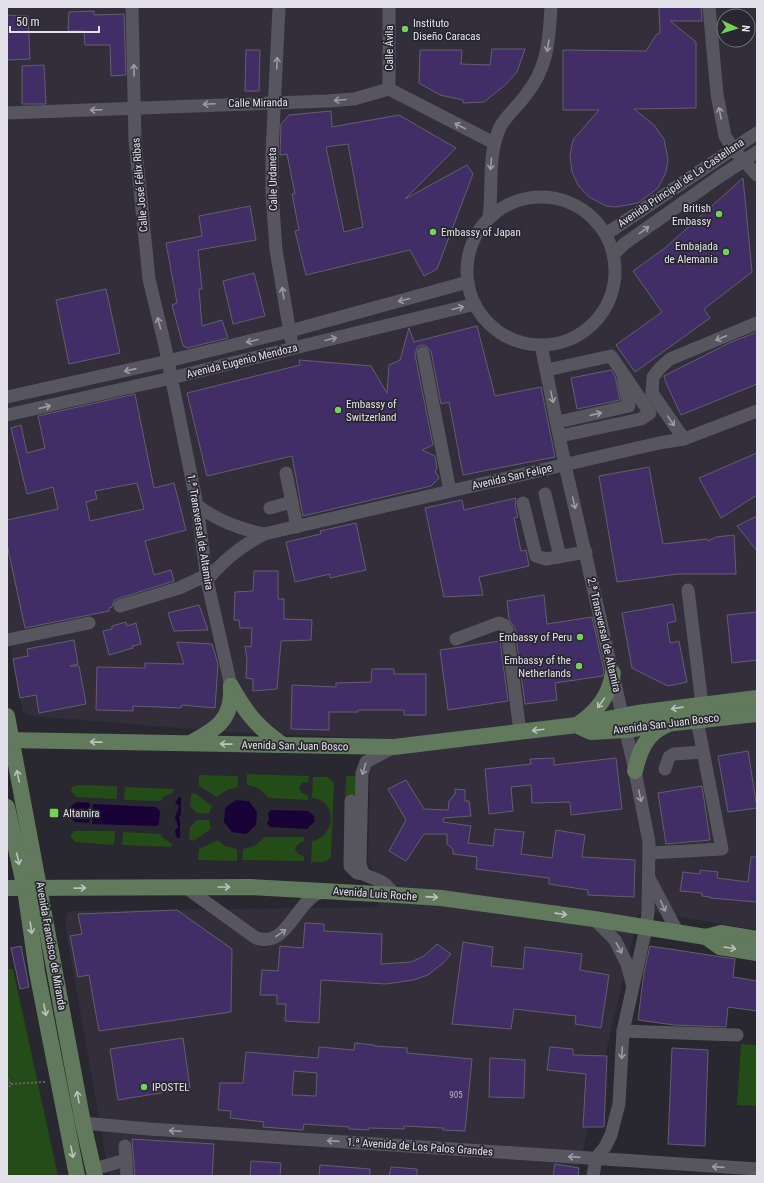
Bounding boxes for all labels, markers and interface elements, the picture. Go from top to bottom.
scale bar [10,8,99,34]
north arrow [716,8,756,48]
text: 50 m [16,15,40,29]
place label: Instituto Diseño Caracas [413,17,481,43]
marker: Instituto Diseño Caracas [400,24,410,34]
street label: Calle Ávila [383,25,396,71]
text: N [739,25,752,33]
one-way arrow [543,39,551,52]
one-way arrow [273,57,281,70]
one-way arrow [130,64,138,77]
street label: Calle Miranda [228,96,288,110]
one-way arrow [334,96,347,103]
one-way arrow [203,101,216,108]
one-way arrow [90,106,103,114]
one-way arrow [715,107,723,120]
one-way arrow [454,121,466,129]
street label: Avenida Principal de La Castellana [615,136,747,230]
street label: Calle José Félix Ribas [129,137,151,233]
street label: Calle Urdaneta [266,147,280,211]
one-way arrow [488,157,495,170]
place label: British Embassy [672,202,711,228]
marker: British Embassy [714,209,724,219]
place label: Embassy of Japan [441,226,521,239]
one-way arrow [639,226,650,234]
marker: Embassy of Japan [428,227,438,237]
place label: Embajada de Alemania [664,240,718,266]
marker: Embajada de Alemania [721,247,731,257]
one-way arrow [279,287,287,300]
one-way arrow [397,297,410,304]
one-way arrow [451,304,464,312]
one-way arrow [155,317,162,330]
one-way arrow [325,335,338,343]
one-way arrow [716,335,728,342]
one-way arrow [246,337,259,345]
street label: Avenida Eugenio Mendoza [185,341,299,381]
one-way arrow [124,366,137,374]
one-way arrow [549,390,557,403]
place label: Embassy of Switzerland [346,398,397,424]
one-way arrow [38,402,51,410]
marker: Embassy of Switzerland [333,405,343,415]
one-way arrow [589,409,602,417]
one-way arrow [667,415,675,426]
street label: Avenida San Felipe [471,461,553,493]
street label: 1.ª Transversal de Altamira [184,473,216,591]
one-way arrow [571,496,579,509]
street label: 2.ª Transversal de Altamira [584,576,624,694]
place label: Embassy of Peru [499,631,572,644]
marker: Embassy of Peru [575,632,585,642]
place label: Embassy of the Netherlands [504,654,571,680]
marker: Embassy of the Netherlands [574,661,584,671]
one-way arrow [597,698,605,709]
one-way arrow [670,704,683,712]
street label: Avenida San Juan Bosco [612,711,720,737]
one-way arrow [532,726,545,734]
one-way arrow [90,738,103,745]
street label: Avenida San Juan Bosco [242,739,349,753]
one-way arrow [220,740,233,748]
one-way arrow [360,762,367,775]
one-way arrow [14,770,22,783]
one-way arrow [637,789,645,802]
marker: Altamira [48,807,60,819]
place label: Altamira [63,807,100,820]
one-way arrow [15,852,23,865]
street label: Avenida Francisco de Miranda [33,881,69,1011]
one-way arrow [217,883,230,891]
one-way arrow [73,885,86,892]
street label: Avenida Luis Roche [333,885,417,903]
one-way arrow [425,894,438,901]
one-way arrow [660,899,667,911]
one-way arrow [554,910,567,918]
one-way arrow [27,921,35,934]
one-way arrow [275,929,286,937]
one-way arrow [616,942,624,954]
one-way arrow [723,944,736,952]
one-way arrow [41,1004,49,1017]
one-way arrow [618,1046,626,1059]
place label: IPOSTEL [152,1081,190,1094]
marker: IPOSTEL [139,1082,149,1092]
house number: 905 [449,1090,463,1100]
one-way arrow [74,1091,82,1104]
one-way arrow [169,1127,182,1135]
street label: 1.ª Avenida de Los Palos Grandes [347,1135,493,1159]
one-way arrow [327,1138,340,1145]
one-way arrow [68,1145,76,1158]
one-way arrow [568,1154,581,1161]
one-way arrow [712,1163,725,1170]

